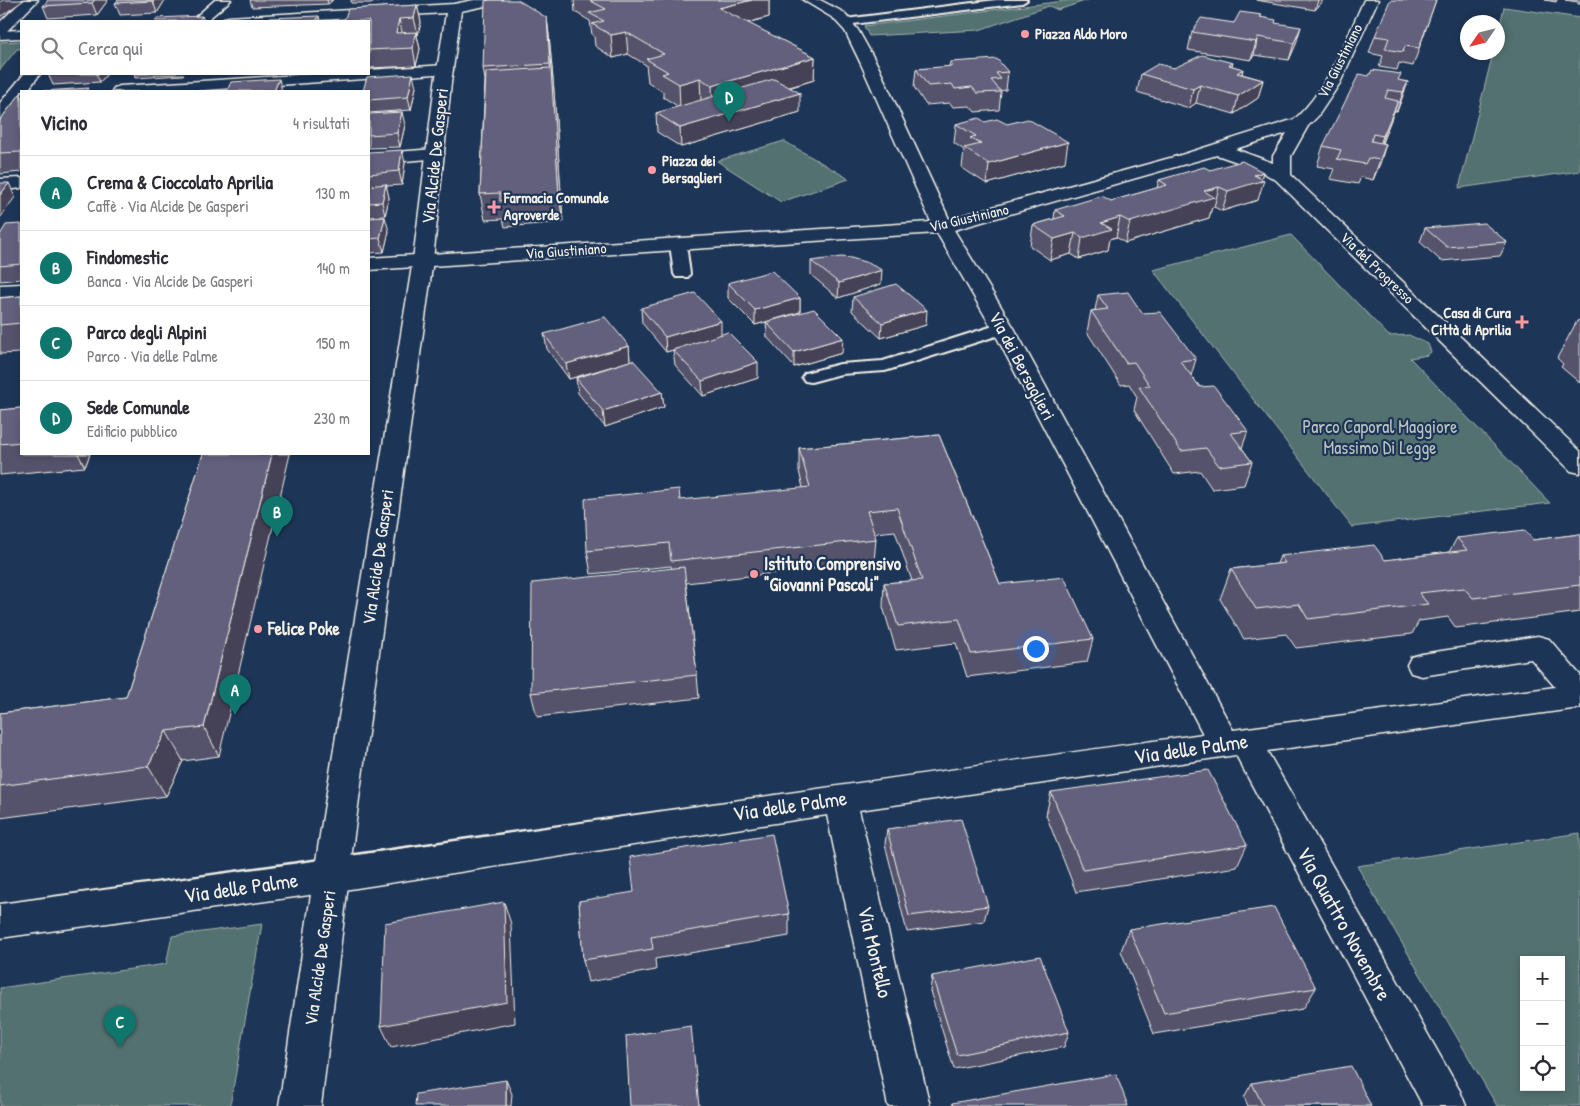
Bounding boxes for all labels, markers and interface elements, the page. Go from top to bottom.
north arrow [1460,15,1505,60]
search box [20,20,370,75]
street label: Via Giustiniano [1312,20,1367,102]
place label: Piazza Aldo Moro [1035,23,1127,44]
marker: Piazza Aldo Moro [1019,28,1031,40]
icon: search [38,34,66,62]
text: Cerca qui [78,35,143,61]
pin: D [713,81,745,122]
street label: Via Alcide De Gasperi [415,87,454,225]
text: Vicino [40,108,87,137]
text: 4 risultati [293,112,350,134]
place label: Piazza dei Bersaglieri [662,150,722,189]
marker: Piazza dei Bersaglieri [646,164,658,176]
text: Crema & Cioccolato Aprilia [87,169,273,195]
text: A [52,182,60,204]
text: 130 m [315,182,350,204]
place label: Farmacia Comunale Agroverde [503,187,609,226]
text: Caffè · Via Alcide De Gasperi [87,195,249,217]
street label: Via Giustiniano [927,198,1011,237]
marker: Farmacia Comunale Agroverde [488,201,500,213]
street label: Via del Progresso [1336,227,1419,308]
street label: Via Giustiniano [525,237,607,264]
text: Findomestic [87,244,168,270]
text: B [52,257,60,279]
text: 140 m [316,257,350,279]
text: Banca · Via Alcide De Gasperi [87,270,253,292]
place label: Casa di Cura Città di Aprilia [1431,302,1511,341]
street label: Via dei Bersaglieri [983,307,1062,425]
marker: Casa di Cura Città di Aprilia [1515,315,1529,329]
text: Parco degli Alpini [87,319,207,345]
text: C [52,332,60,354]
text: 150 m [316,332,350,354]
text: Parco · Via delle Palme [87,345,218,367]
text: Sede Comunale [87,394,190,420]
text: D [52,407,60,429]
text: 230 m [314,407,350,429]
park label: Parco Caporal Maggiore Massimo Di Legge [1303,414,1457,460]
text: Edificio pubblico [87,420,177,442]
street label: Via Alcide De Gasperi [356,488,399,626]
pin: B [261,496,293,537]
place label: Istituto Comprensivo "Giovanni Pascoli" [764,551,902,597]
marker: Istituto Comprensivo "Giovanni Pascoli" [748,568,760,580]
place label: Felice Poke [267,616,340,641]
marker: Felice Poke [252,623,264,635]
your location [1023,636,1049,662]
pin: A [219,674,251,715]
street label: Via delle Palme [1132,726,1250,771]
street label: Via delle Palme [731,783,849,828]
street label: Via Quattro Novembre [1290,842,1399,1006]
street label: Via delle Palme [182,865,300,910]
street label: Via Alcide De Gasperi [298,889,341,1027]
street label: Via Montello [851,903,900,1001]
map controls [1520,956,1565,1091]
button: + [1520,956,1565,1001]
button: − [1520,1001,1565,1046]
pin: C [104,1006,136,1047]
button: locate [1520,1046,1565,1091]

